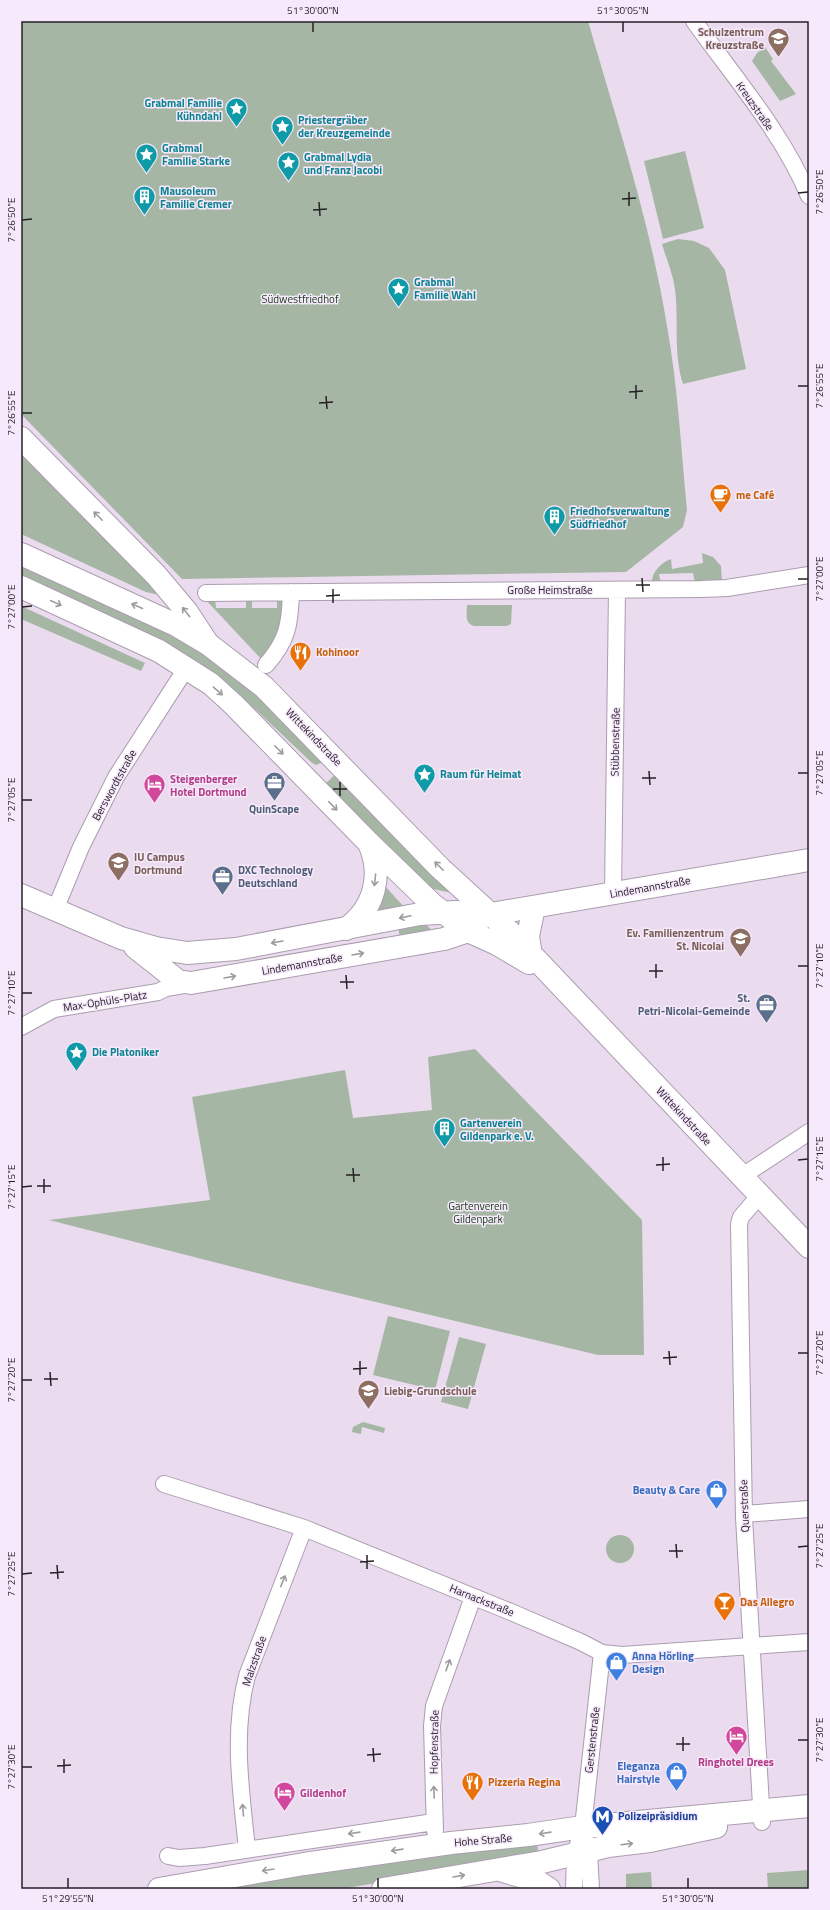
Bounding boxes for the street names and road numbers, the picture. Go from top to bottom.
street label: Kreuzstraße [732,78,778,134]
street label: Große Heimstraße [507,582,593,598]
street label: Wittekindstraße [282,704,346,770]
street label: Stübbenstraße [606,707,624,777]
street label: Berswordtstraße [88,746,140,823]
street label: Lindemannstraße [608,872,692,902]
street label: Lindemannstraße [260,949,344,979]
street label: Max-Ophüls-Platz [62,986,148,1016]
street label: Wittekindstraße [653,1083,716,1149]
street label: Querstraße [735,1479,753,1533]
street label: Harnackstraße [447,1580,517,1620]
street label: Malzstraße [238,1633,270,1688]
street label: Gerstenstraße [581,1706,603,1774]
street label: Hopfenstraße [425,1709,443,1774]
street label: Hohe Straße [453,1829,513,1850]

